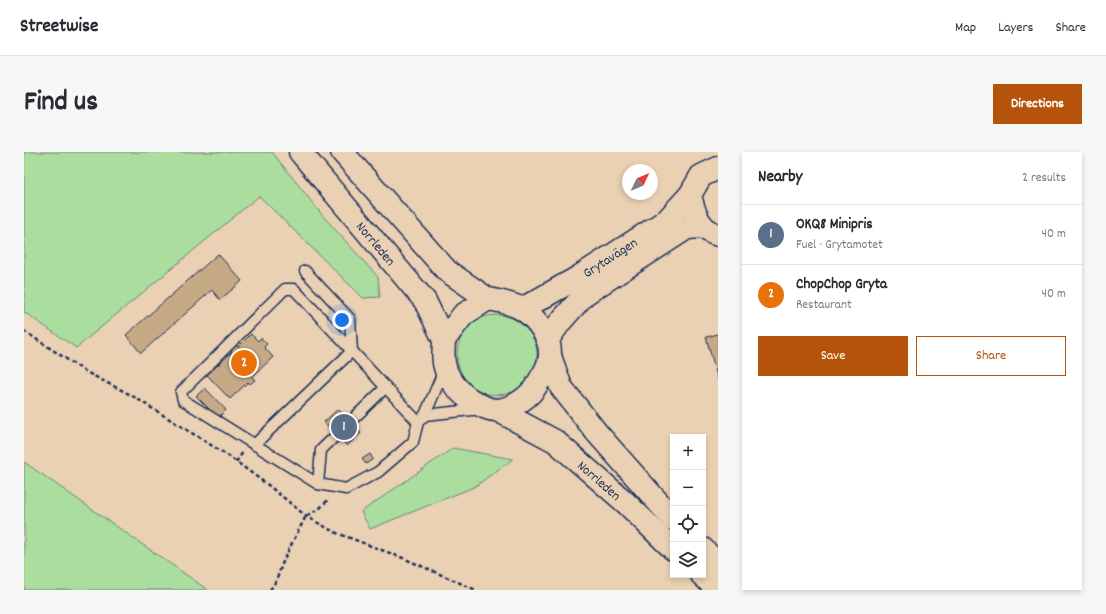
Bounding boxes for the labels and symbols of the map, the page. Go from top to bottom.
north arrow [622,164,658,200]
street label: Norrleden [350,218,399,271]
street label: Grytavägen [580,234,642,284]
your location [332,310,352,330]
pin: 2 [231,348,257,378]
pin: 1 [331,412,357,442]
street label: Norrleden [572,457,625,506]

